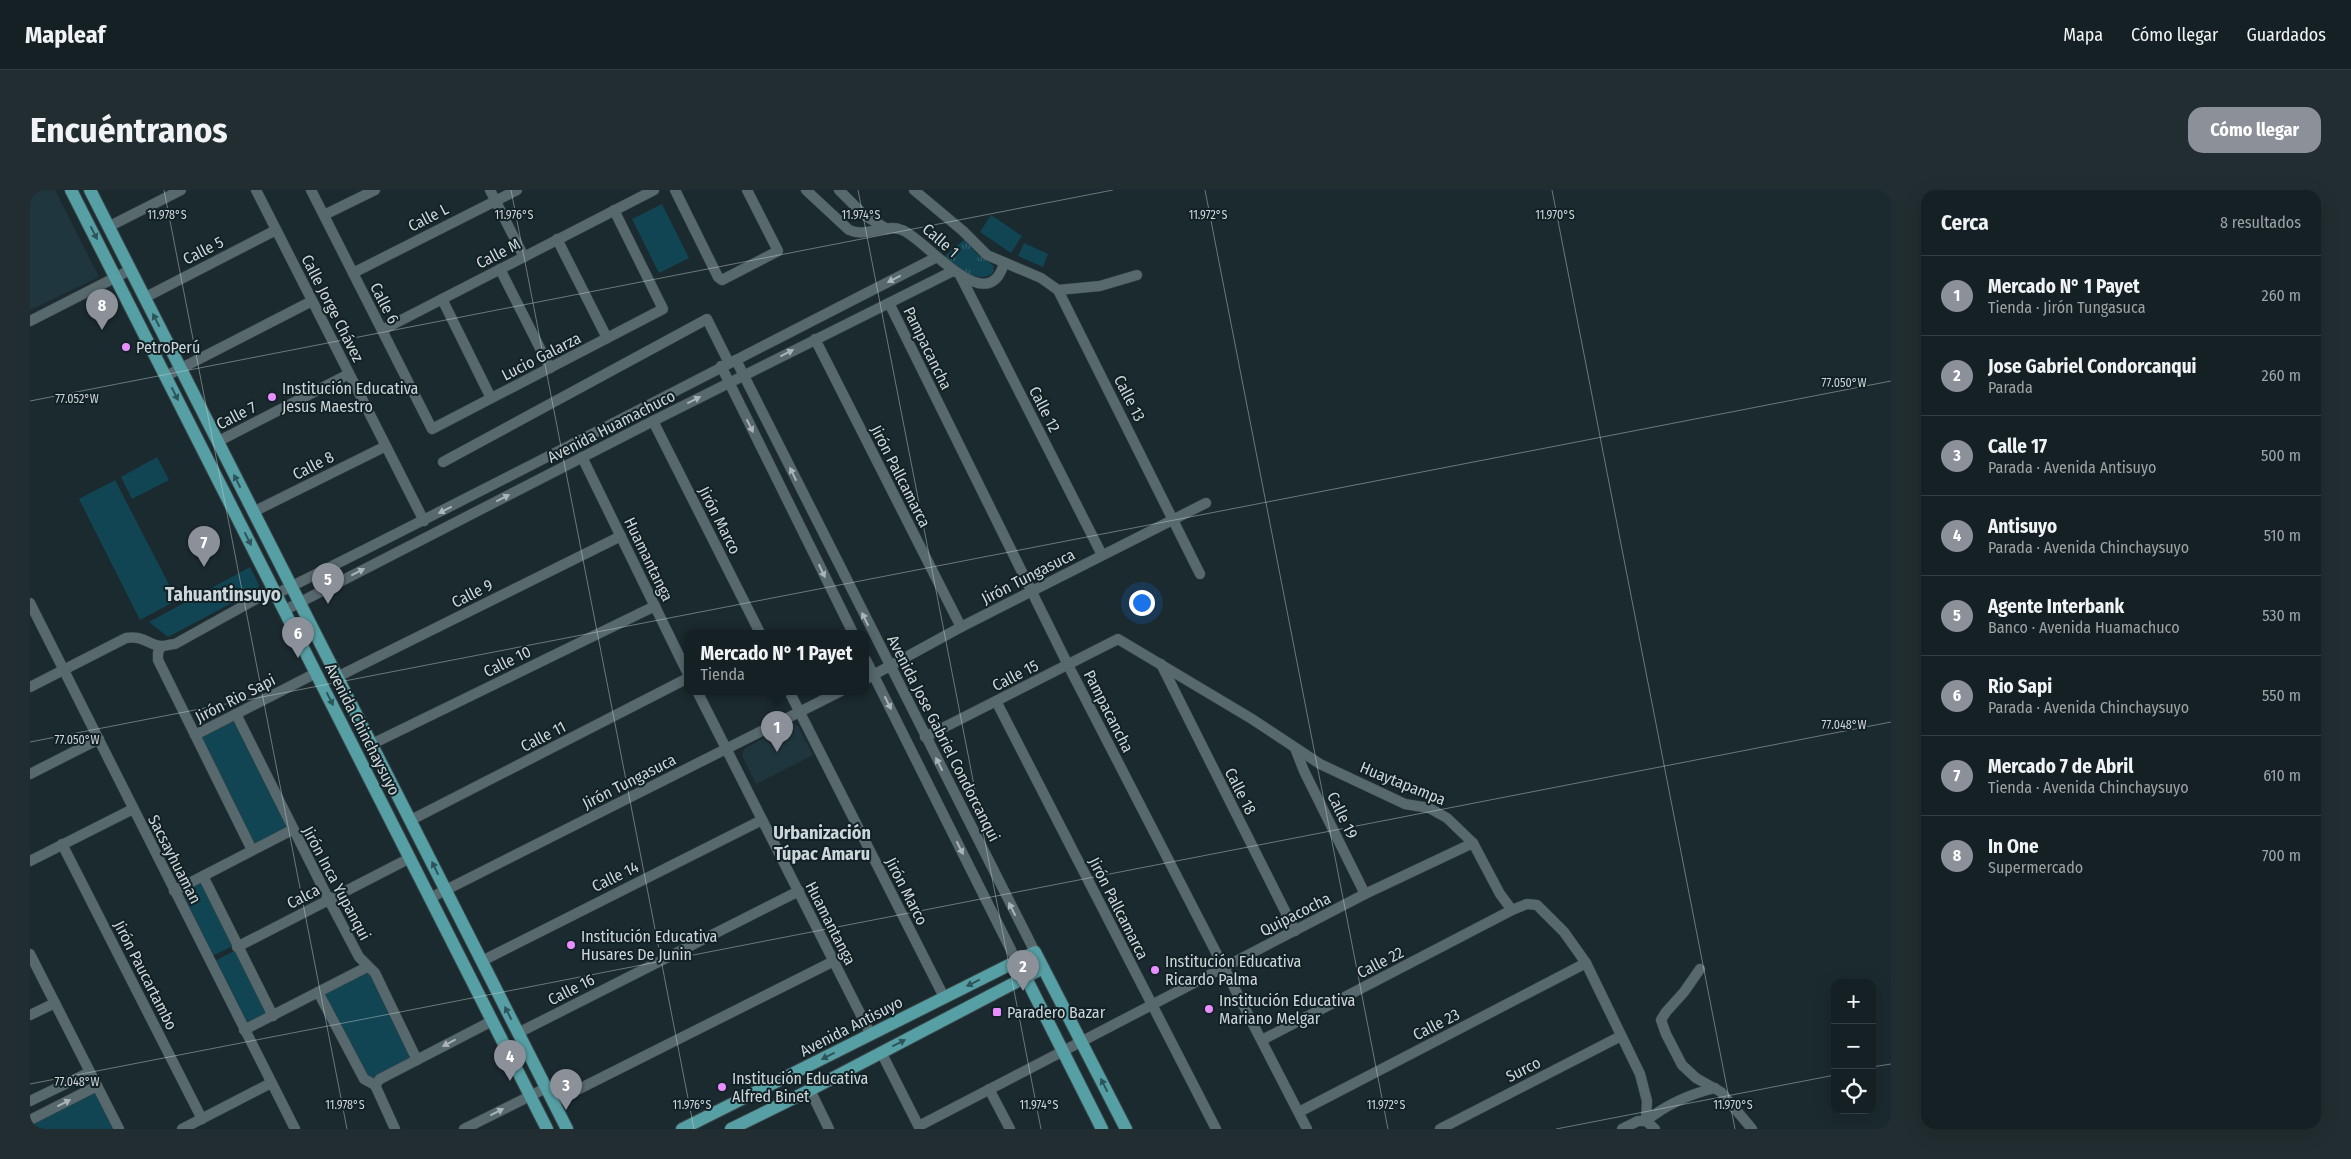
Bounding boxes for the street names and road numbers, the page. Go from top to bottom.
street label: Calle L [405,199,452,236]
street label: Calle 1 [919,219,963,261]
street label: Calle 5 [180,232,227,269]
street label: Calle M [473,234,524,273]
street label: Calle Jorge Chávez [297,251,368,365]
street label: Calle 6 [366,279,403,327]
street label: Pampacancha [899,304,956,393]
street label: Lucio Galarza [498,328,584,385]
street label: Calle 13 [1110,372,1149,424]
street label: Calle 12 [1025,383,1064,435]
street label: Avenida Huamachuco [544,386,678,467]
street label: Calle 7 [213,397,260,433]
street label: Jirón Pallcamarca [867,422,935,531]
street label: Calle 8 [289,447,337,484]
street label: Jirón Marco [694,483,745,557]
street label: Huamantanga [620,514,677,604]
street label: Jirón Tungasuca [978,545,1078,608]
street label: Calle 9 [449,575,496,612]
street label: Avenida Jose Gabriel Condorcanqui [883,632,1004,845]
street label: Calle 10 [480,642,534,681]
street label: Calle 15 [989,656,1041,695]
street label: Avenida Chinchaysuyo [321,660,404,798]
street label: Pampacancha [1080,667,1138,756]
street label: Jirón Rio Sapi [192,670,278,727]
street label: Calle 11 [518,717,569,756]
street label: Jirón Tungasuca [579,750,679,813]
street label: Huaytapampa [1357,758,1448,809]
street label: Calle 18 [1221,765,1260,818]
street label: Calle 19 [1323,789,1362,842]
street label: Sacsayhuaman [144,812,205,907]
street label: Jirón Inca Yupanqui [299,823,375,943]
street label: Jirón Marco [881,854,932,928]
street label: Jirón Pallcamarca [1085,854,1153,963]
street label: Calle 14 [589,857,642,896]
street label: Huamantanga [801,878,860,968]
street label: Calca [284,880,323,913]
street label: Quipacocha [1257,888,1334,940]
street label: Jirón Paucartambo [110,917,181,1033]
street label: Calle 22 [1354,943,1407,982]
street label: Calle 16 [545,970,598,1009]
street label: Avenida Antisuyo [797,992,906,1061]
street label: Calle 23 [1410,1005,1463,1044]
street label: Surco [1503,1053,1544,1086]

